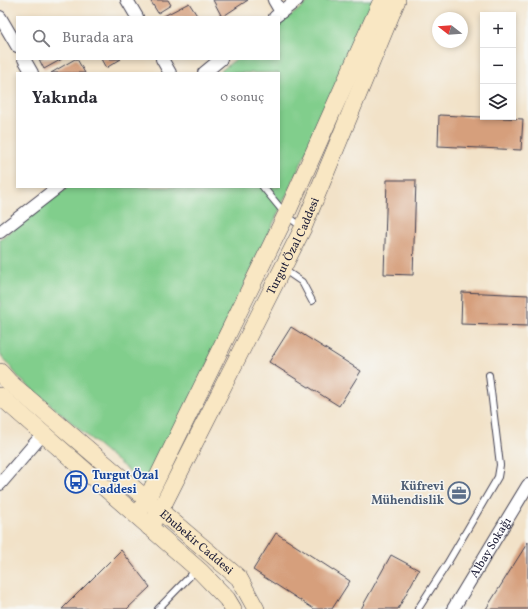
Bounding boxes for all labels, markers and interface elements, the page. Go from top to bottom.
north arrow [432,12,468,48]
map controls [480,12,516,120]
button: + [480,12,516,48]
search box [16,16,280,60]
icon: search [30,27,52,49]
text: Burada ara [62,28,134,49]
button: − [480,48,516,84]
button: layers [480,84,516,120]
text: Yakında [32,87,98,110]
text: 0 sonuç [220,89,264,107]
street label: Turgut Özal Caddesi [264,195,324,298]
place label: Turgut Özal Caddesi [92,468,159,498]
bus stop icon: Turgut Özal Caddesi [63,469,89,495]
place label: Küfrevi Mühendislik [371,479,445,509]
office icon: Küfrevi Mühendislik [446,480,472,506]
street label: Ebubekir Caddesi [156,507,237,579]
street label: Albay Sokağı [467,514,516,581]

